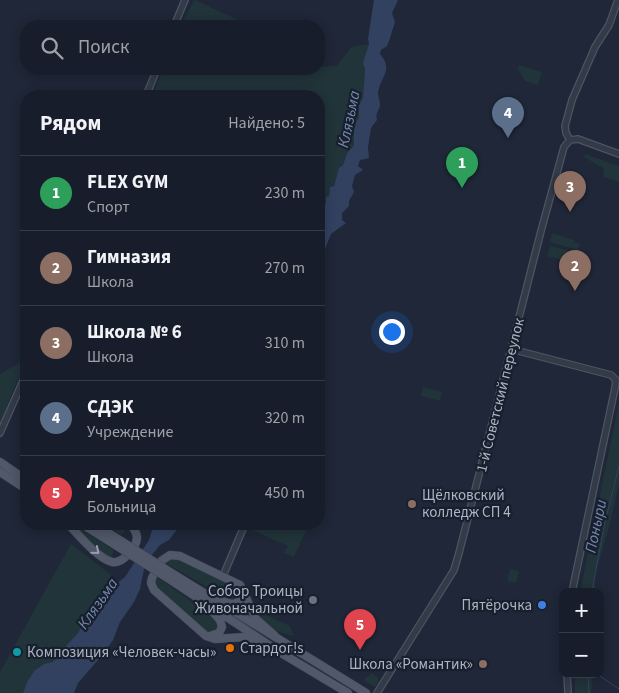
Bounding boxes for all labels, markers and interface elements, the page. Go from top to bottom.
search box [20,20,325,75]
icon: search [38,34,66,62]
text: Поиск [78,34,129,61]
water label: Клязьма [332,88,366,150]
pin: 4 [492,97,524,138]
text: Рядом [40,108,101,138]
text: Найдено: 5 [228,112,305,134]
pin: 1 [446,147,478,188]
text: FLEX GYM [87,169,168,196]
pin: 3 [554,171,586,212]
text: 1 [52,182,60,204]
text: 230 m [265,182,305,204]
text: Спорт [87,196,130,218]
text: Гимназия [87,244,171,271]
pin: 2 [559,250,591,291]
text: 2 [52,257,60,279]
text: 270 m [265,257,305,279]
text: Школа [87,271,134,293]
street label: 1-й Советский переулок [471,315,530,474]
text: Школа № 6 [87,319,182,346]
your location [379,319,405,345]
text: 3 [52,332,60,354]
text: 310 m [265,332,305,354]
text: Школа [87,346,134,368]
text: СДЭК [87,394,134,421]
text: 4 [52,407,60,429]
text: 320 m [265,407,305,429]
text: Учреждение [87,421,174,443]
text: Лечу.ру [87,469,155,496]
text: 5 [52,482,60,504]
text: 450 m [265,482,305,504]
place label: Щёлковский колледж СП 4 [422,485,511,523]
text: Больница [87,496,156,518]
water label: Поныри [580,497,612,555]
marker: Щёлковский колледж СП 4 [406,498,418,510]
one-way arrow [90,546,99,554]
water label: Клязьма [72,573,124,634]
place label: Собор Троицы Живоначальной [195,581,303,619]
map controls [559,588,604,678]
button: + [559,588,604,633]
marker: Собор Троицы Живоначальной [307,594,319,606]
place label: Пятёрочка [461,595,532,616]
marker: Пятёрочка [536,599,548,611]
pin: 5 [344,609,376,650]
button: − [559,633,604,678]
place label: Стардог!s [240,638,304,659]
place label: Композиция «Человек-часы» [27,642,216,663]
marker: Стардог!s [224,642,236,654]
marker: Композиция «Человек-часы» [11,646,23,658]
place label: Школа «Романтик» [349,654,473,675]
marker: Школа «Романтик» [477,658,489,670]

